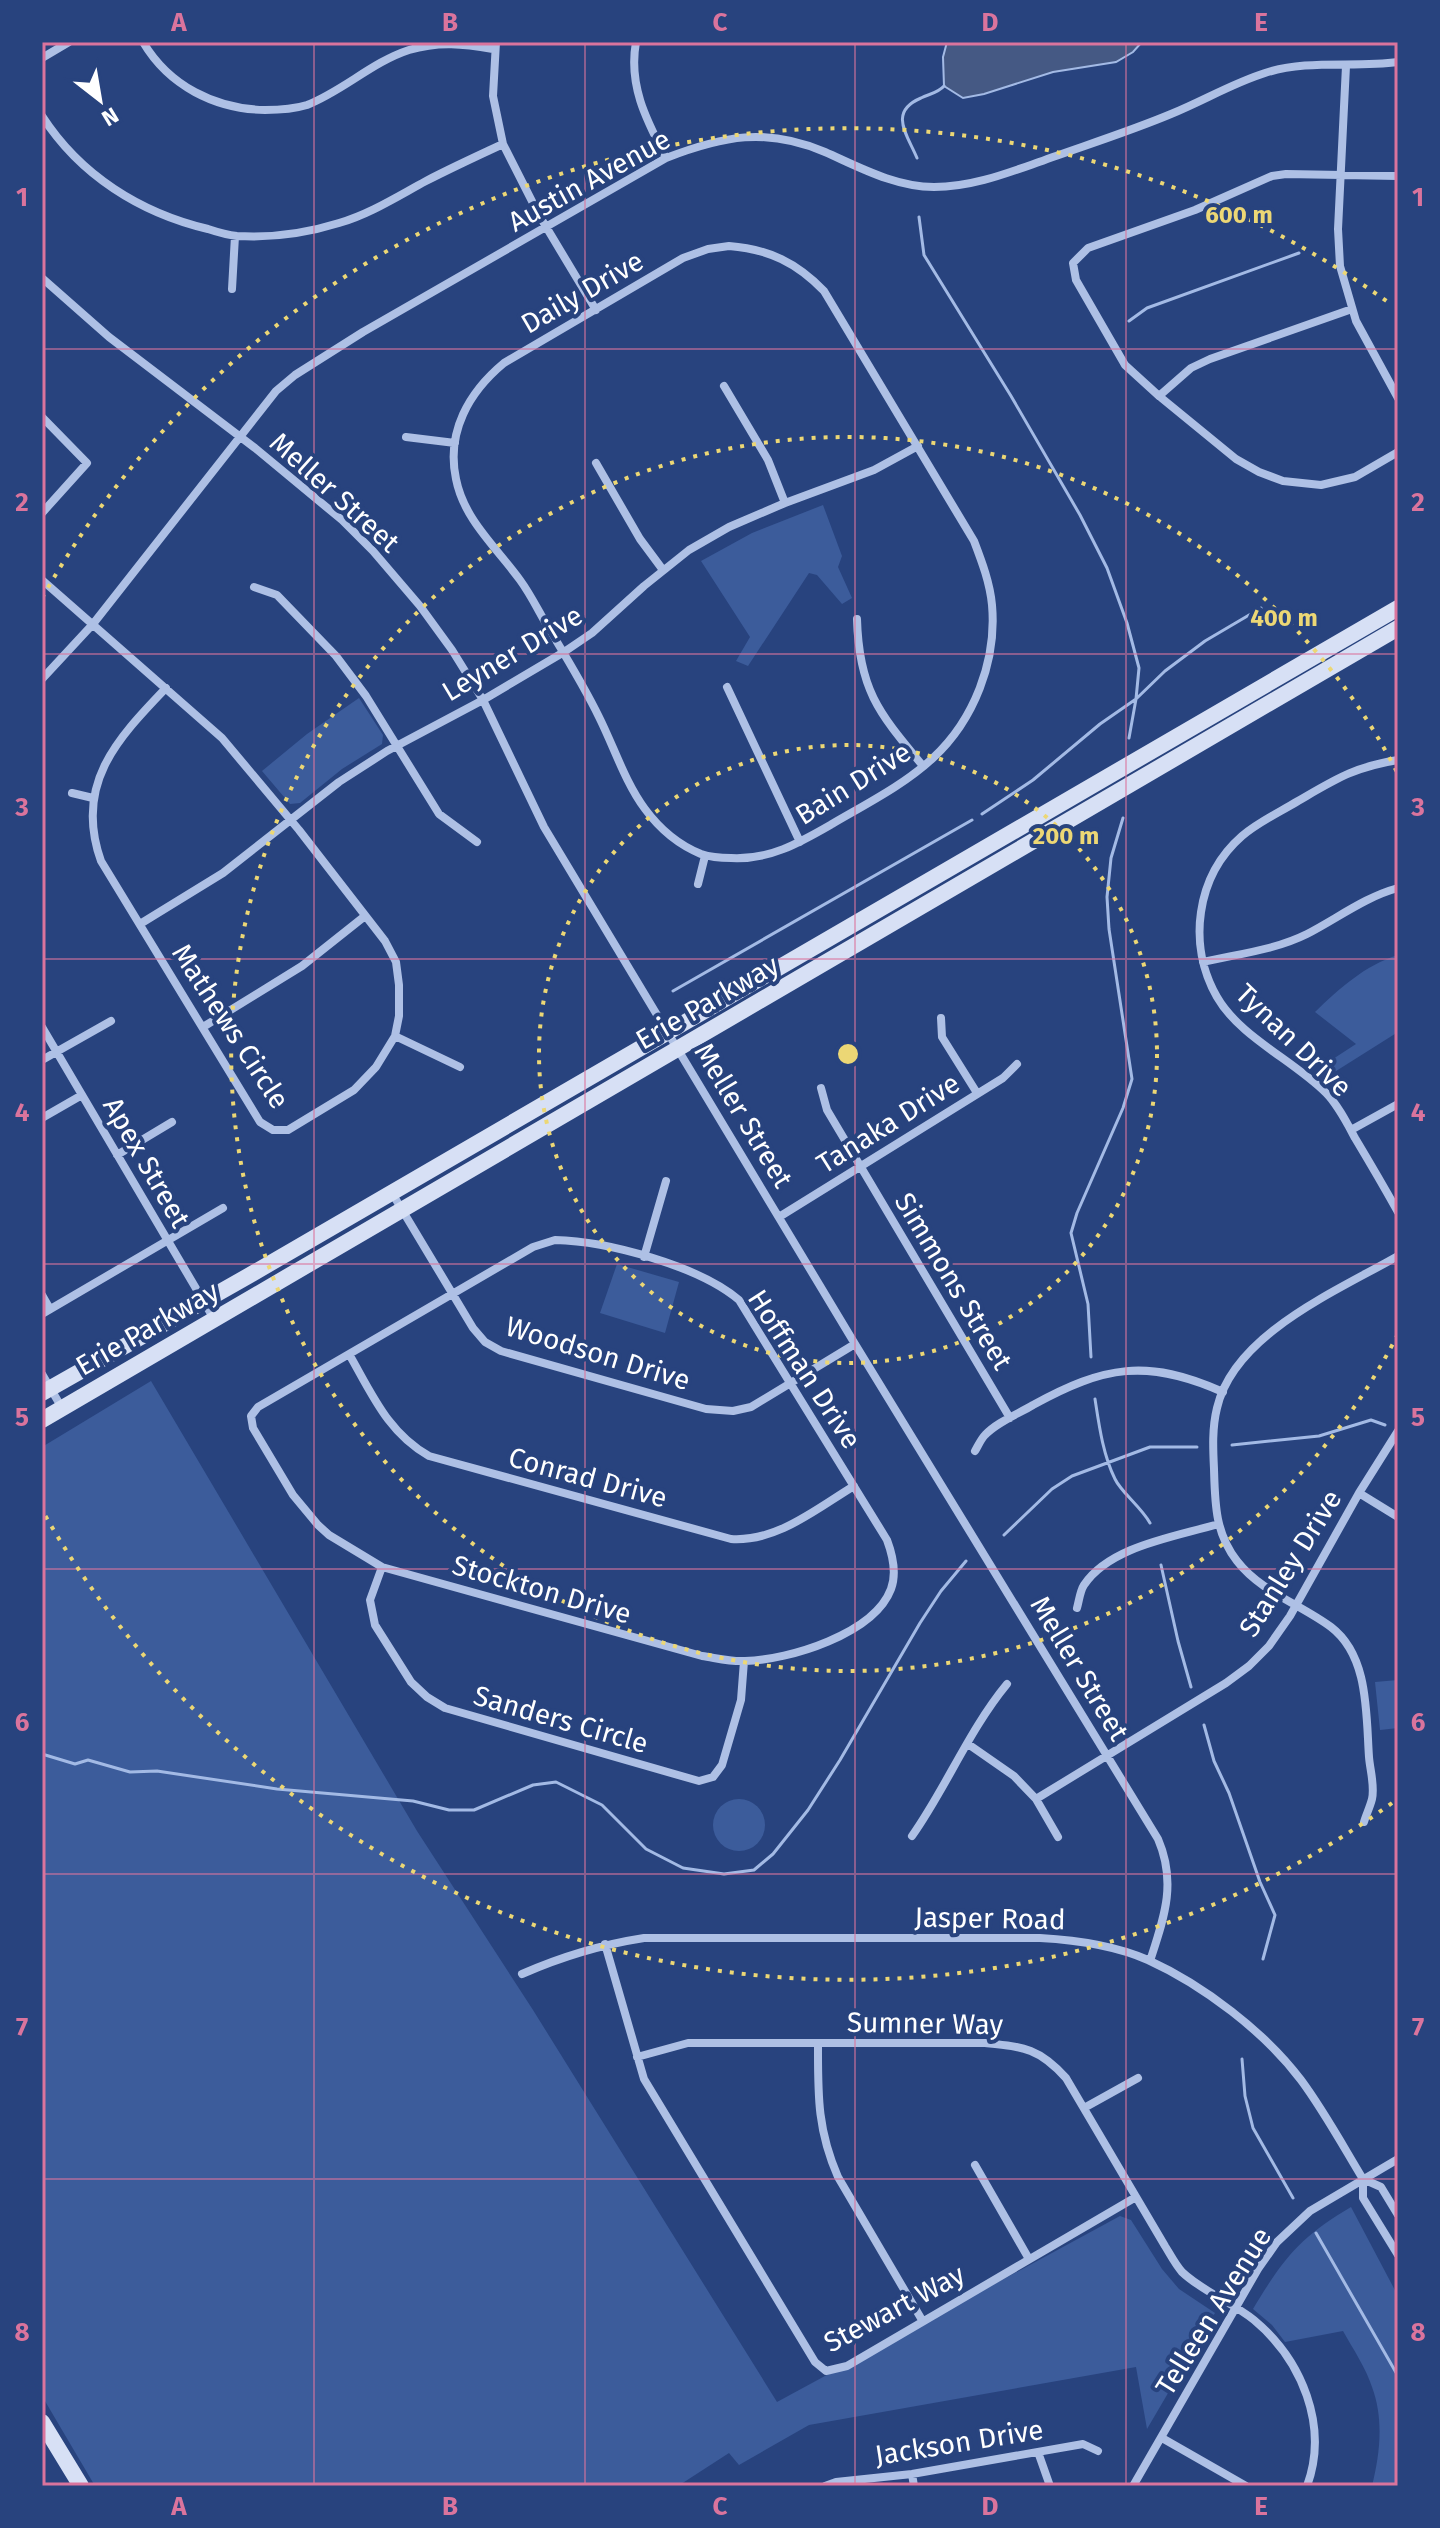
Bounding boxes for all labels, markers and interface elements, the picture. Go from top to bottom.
text: A [170,7,187,38]
text: B [442,7,458,38]
text: C [713,7,728,38]
text: D [982,7,999,38]
text: E [1254,7,1268,38]
north arrow [60,60,140,140]
text: N [97,101,123,132]
street label: Austin Avenue [502,122,676,239]
text: 1 [16,182,28,213]
text: 1 [1412,182,1424,213]
text: 600 m [1205,201,1273,229]
street label: Daily Drive [515,244,649,341]
street label: Meller Street [263,426,407,560]
text: 2 [15,487,29,518]
text: 2 [1411,487,1425,518]
street label: Leyner Drive [436,599,588,708]
text: 400 m [1250,604,1318,632]
street label: Bain Drive [790,735,917,832]
text: 3 [14,792,29,823]
text: 3 [1410,792,1425,823]
text: 200 m [1033,822,1099,850]
street label: Mathews Circle [165,938,296,1115]
street label: Erie Parkway [630,948,785,1057]
street label: Tynan Drive [1229,977,1358,1104]
street label: Meller Street [688,1037,800,1194]
centre of rings [834,1040,862,1068]
street label: Tanaka Drive [811,1066,966,1180]
street label: Apex Street [96,1091,197,1234]
text: 4 [15,1097,30,1128]
text: 4 [1411,1097,1426,1128]
street label: Simmons Street [888,1187,1020,1376]
street label: Erie Parkway [70,1274,225,1383]
street label: Hoffman Drive [741,1284,868,1455]
street label: Woodson Drive [502,1310,694,1397]
text: 5 [15,1402,29,1433]
text: 5 [1411,1402,1425,1433]
street label: Conrad Drive [505,1440,671,1514]
street label: Stanley Drive [1232,1484,1349,1643]
street label: Stockton Drive [449,1548,635,1631]
street label: Meller Street [1024,1590,1136,1747]
street label: Sanders Circle [470,1679,652,1760]
text: 6 [15,1707,30,1738]
text: 6 [1411,1707,1426,1738]
street label: Jasper Road [914,1901,1066,1936]
street label: Sumner Way [847,2006,1004,2041]
text: 7 [16,2012,28,2043]
text: 7 [1412,2012,1424,2043]
street label: Telleen Avenue [1149,2221,1278,2401]
street label: Stewart Way [818,2258,970,2359]
text: 8 [14,2317,30,2348]
text: 8 [1410,2317,1426,2348]
street label: Jackson Drive [872,2413,1046,2472]
text: A [170,2491,187,2522]
text: B [442,2491,458,2522]
text: C [713,2491,728,2522]
text: D [982,2491,999,2522]
text: E [1254,2491,1268,2522]

